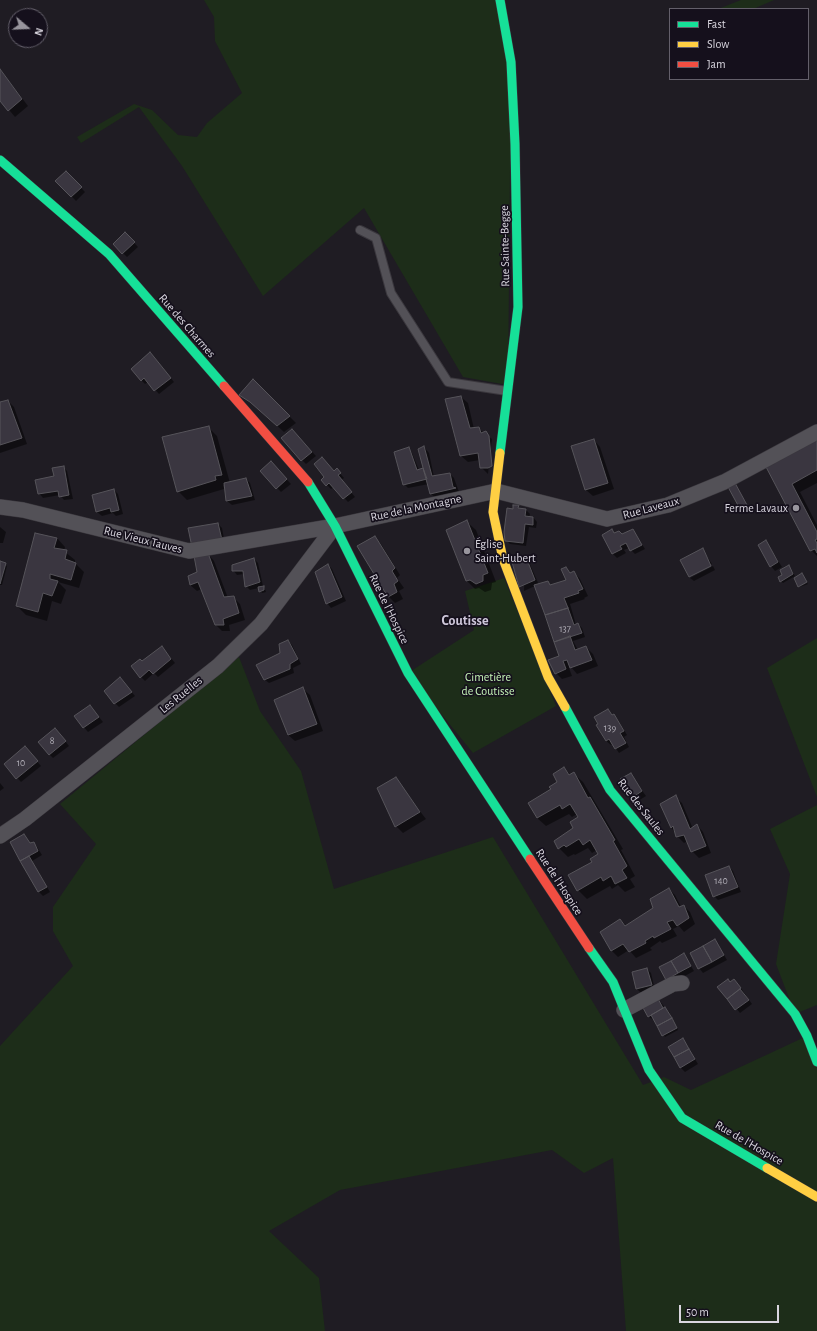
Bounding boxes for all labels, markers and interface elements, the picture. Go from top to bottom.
north arrow [8,8,48,48]
legend [669,8,809,80]
text: Fast [707,18,726,30]
text: N [32,26,45,37]
text: Slow [707,38,729,50]
text: Jam [707,58,726,70]
street label: Rue Sainte-Begge [497,205,513,287]
street label: Rue des Charmes [155,291,219,361]
street label: Rue de la Montagne [369,491,463,525]
street label: Rue Laveaux [621,494,681,522]
place label: Ferme Lavaux [725,501,788,515]
marker: Ferme Lavaux [791,503,801,513]
street label: Rue Vieux Tauves [102,523,184,557]
place label: Église Saint-Hubert [475,537,536,565]
marker: Église Saint-Hubert [462,546,472,556]
street label: Rue de l'Hospice [366,572,412,646]
district label: Coutisse [442,613,488,629]
house number: 137 [559,623,571,635]
park label: Cimetière de Coutisse [462,670,514,698]
street label: Les Ruelles [157,673,205,717]
house number: 139 [604,722,616,734]
house number: 8 [50,735,54,747]
house number: 10 [17,757,25,769]
street label: Rue des Saules [614,776,668,838]
street label: Rue de l'Hospice [532,846,586,918]
house number: 140 [714,875,728,887]
street label: Rue de l'Hospice [712,1118,786,1168]
scale bar [681,1297,781,1323]
text: 50 m [686,1306,709,1318]

